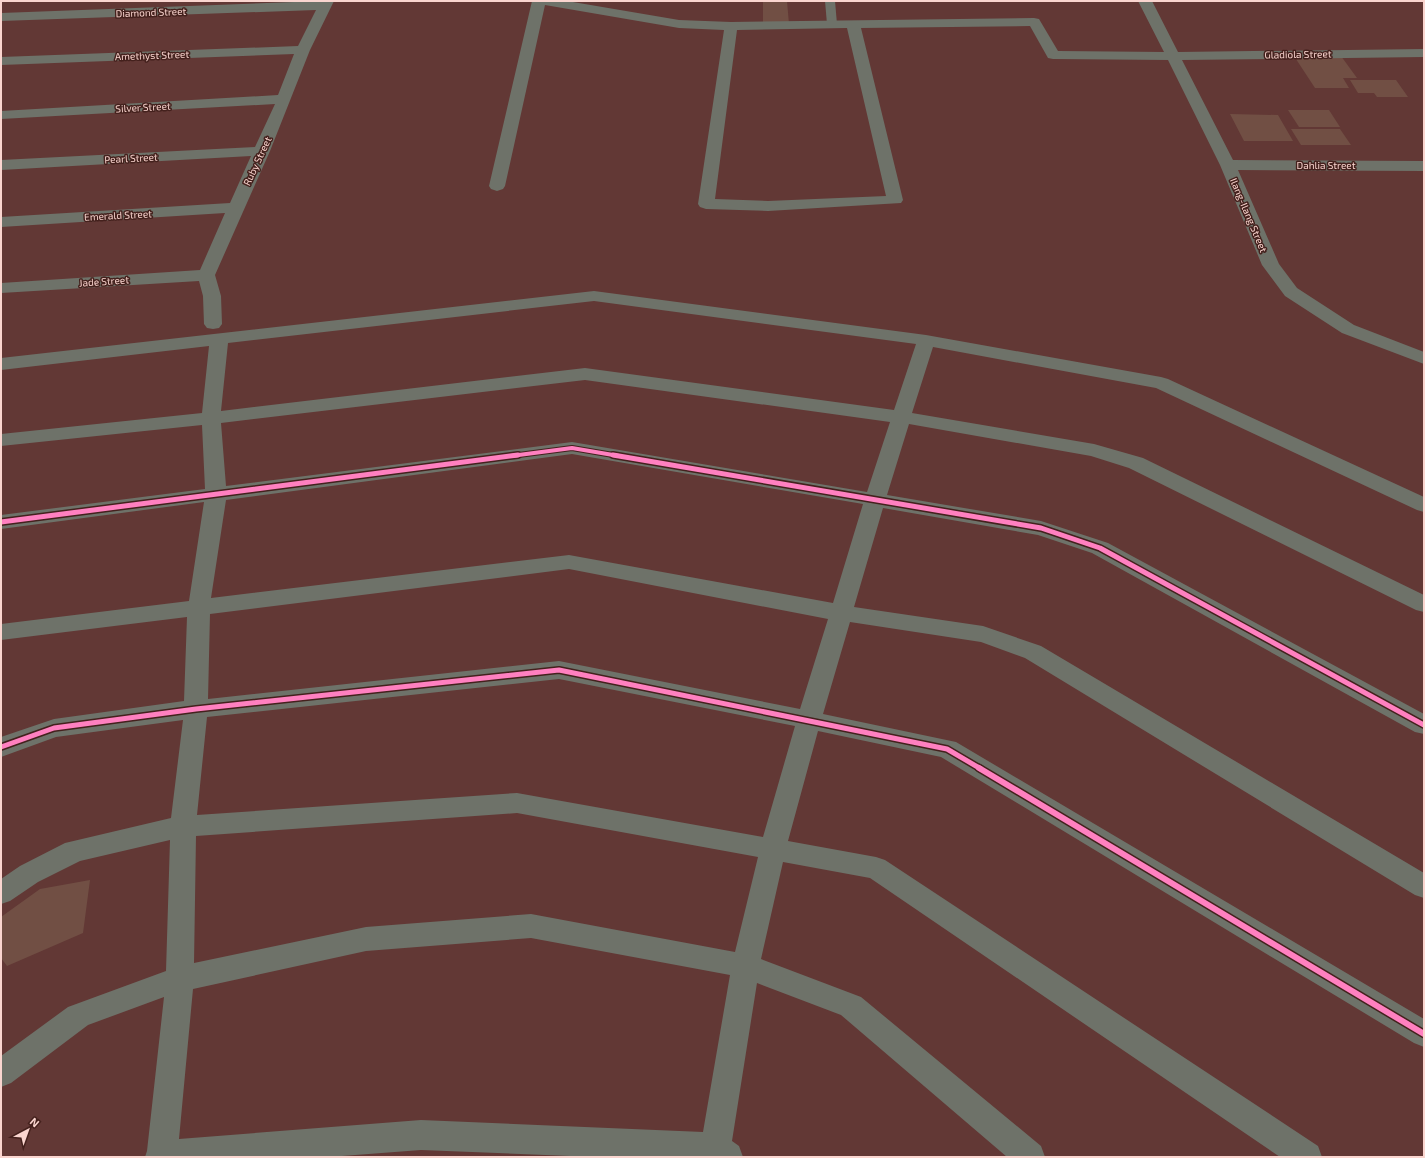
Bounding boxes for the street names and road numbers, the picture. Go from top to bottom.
street label: Diamond Street [115,5,187,19]
street label: Gladiola Street [1264,47,1332,61]
street label: Amethyst Street [115,48,189,62]
street label: Silver Street [115,100,171,114]
street label: Ruby Street [240,134,274,187]
street label: Pearl Street [104,151,158,165]
street label: Dahlia Street [1297,159,1356,171]
street label: Ilang-Ilang Street [1228,176,1270,254]
street label: Emerald Street [84,207,152,223]
street label: Jade Street [79,273,130,289]

